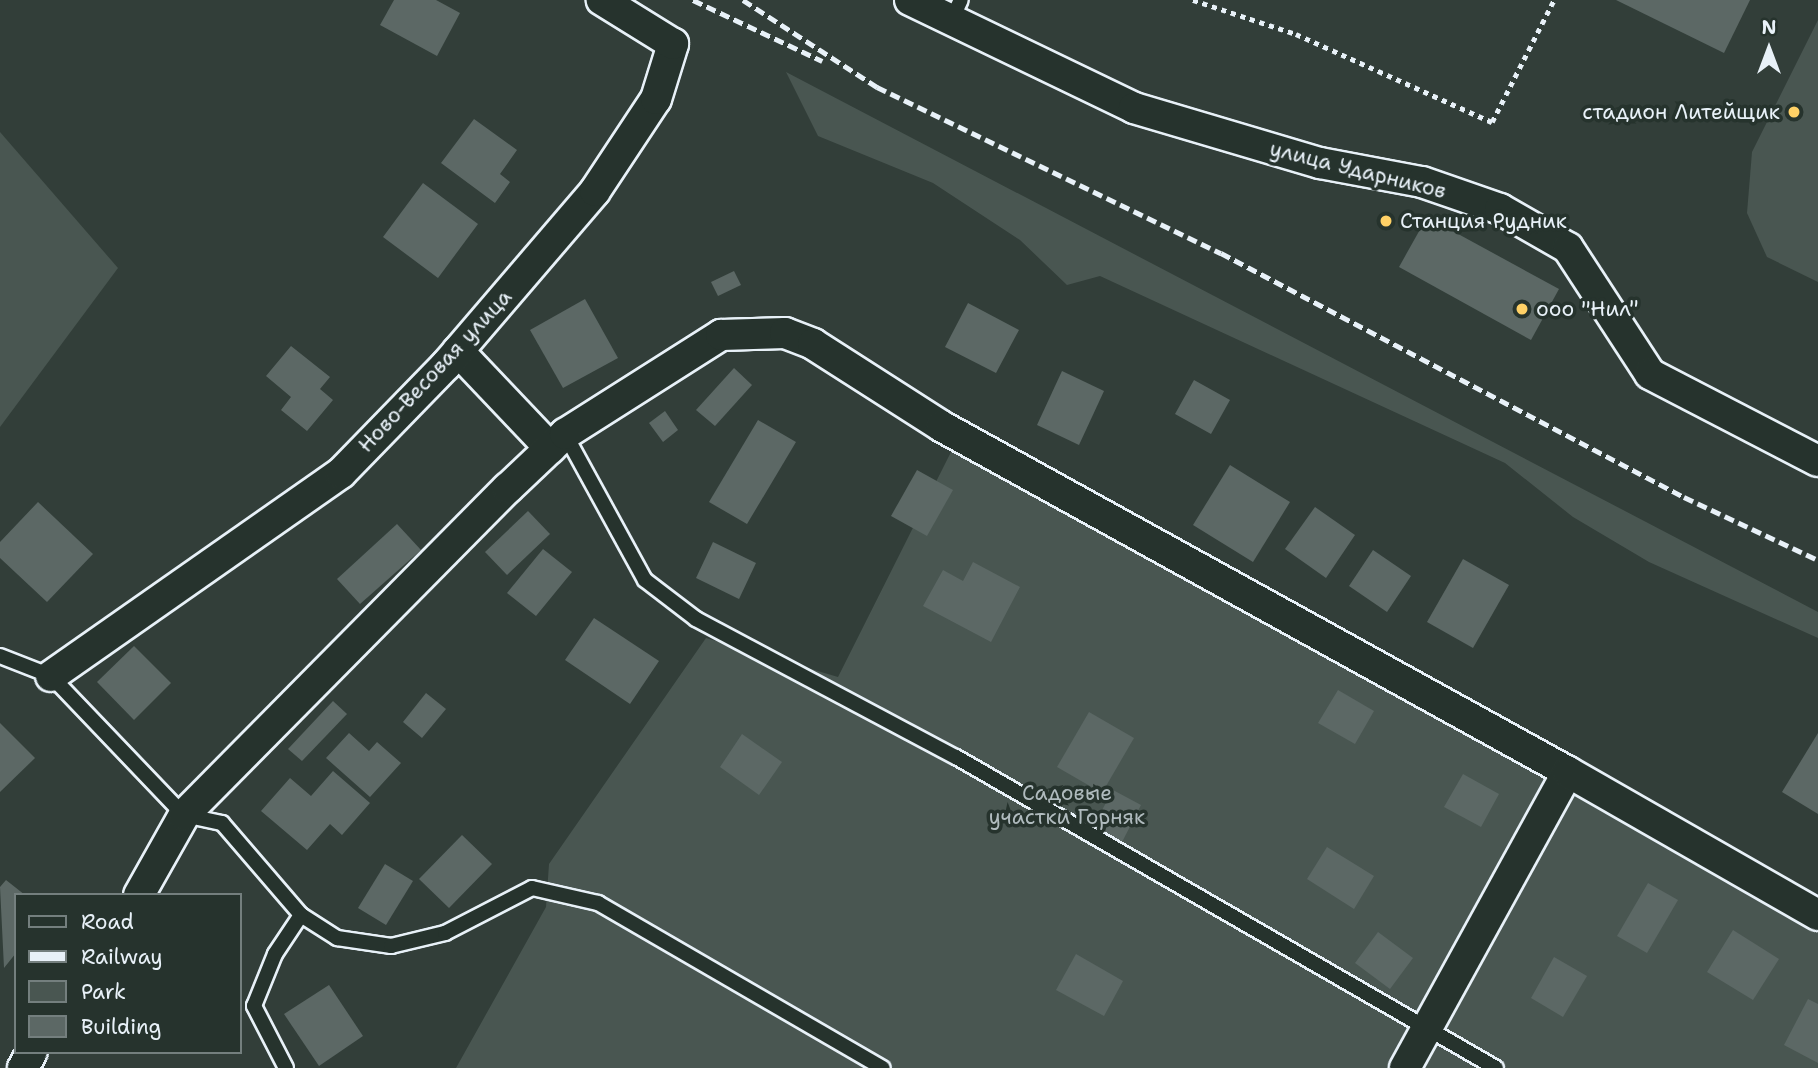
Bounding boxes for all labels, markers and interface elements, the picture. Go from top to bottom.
north arrow [1734,14,1804,84]
text: N [1761,15,1777,40]
place label: стадион Литейщик [1582,99,1780,125]
marker: стадион Литейщик [1786,104,1802,120]
street label: улица Ударников [1267,136,1449,204]
place label: Станция Рудник [1400,208,1567,234]
marker: Станция Рудник [1378,213,1394,229]
street label: Ново-Весовая улица [353,284,517,458]
place label: ооо "Нил" [1536,296,1639,322]
marker: ооо "Нил" [1514,301,1530,317]
park label: Садовые участки Горняк [989,780,1145,830]
legend [14,893,242,1054]
text: Road [81,908,134,936]
text: Railway [81,943,163,971]
text: Park [81,978,126,1006]
text: Building [81,1013,161,1041]

